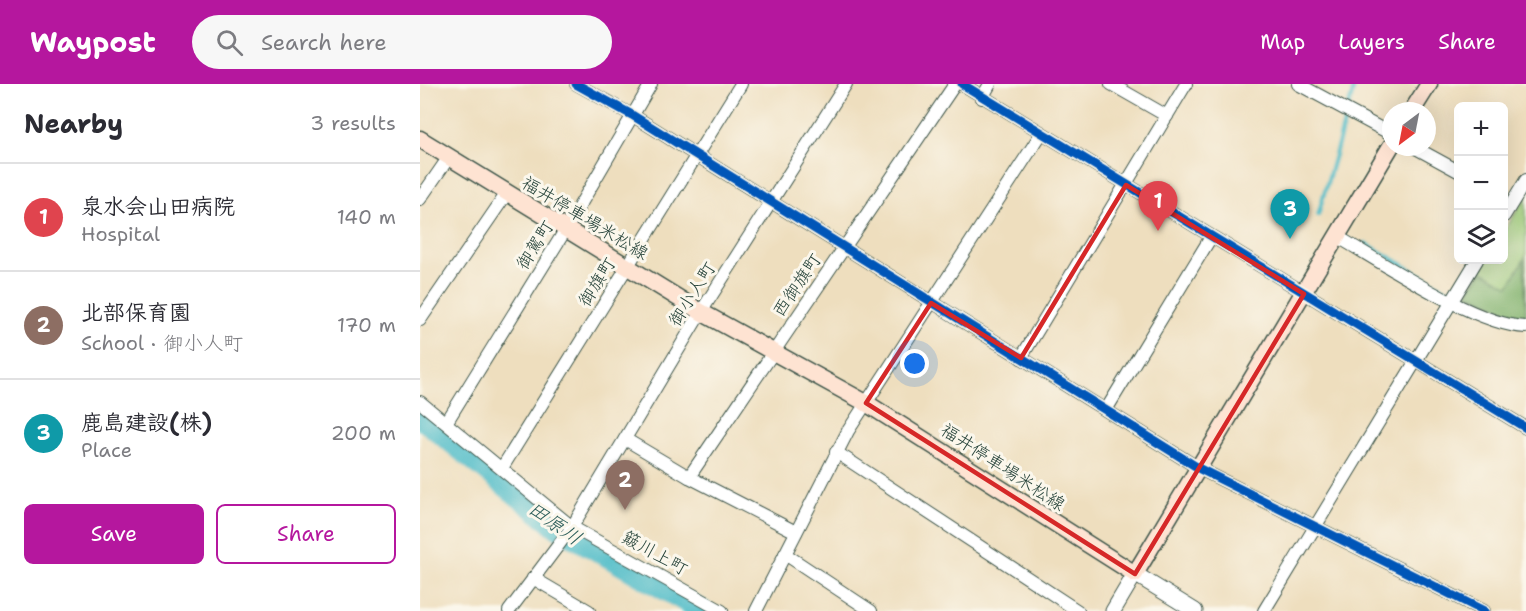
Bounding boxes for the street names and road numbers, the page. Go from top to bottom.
street label: 福井停車場米松線 [517,171,653,265]
street label: 御駕町 [511,216,559,274]
street label: 西御旗町 [767,248,827,322]
street label: 御旗町 [573,253,621,311]
street label: 御小人町 [663,257,721,331]
street label: 福井停車場米松線 [936,418,1070,516]
street label: 簸川上町 [618,525,692,581]

